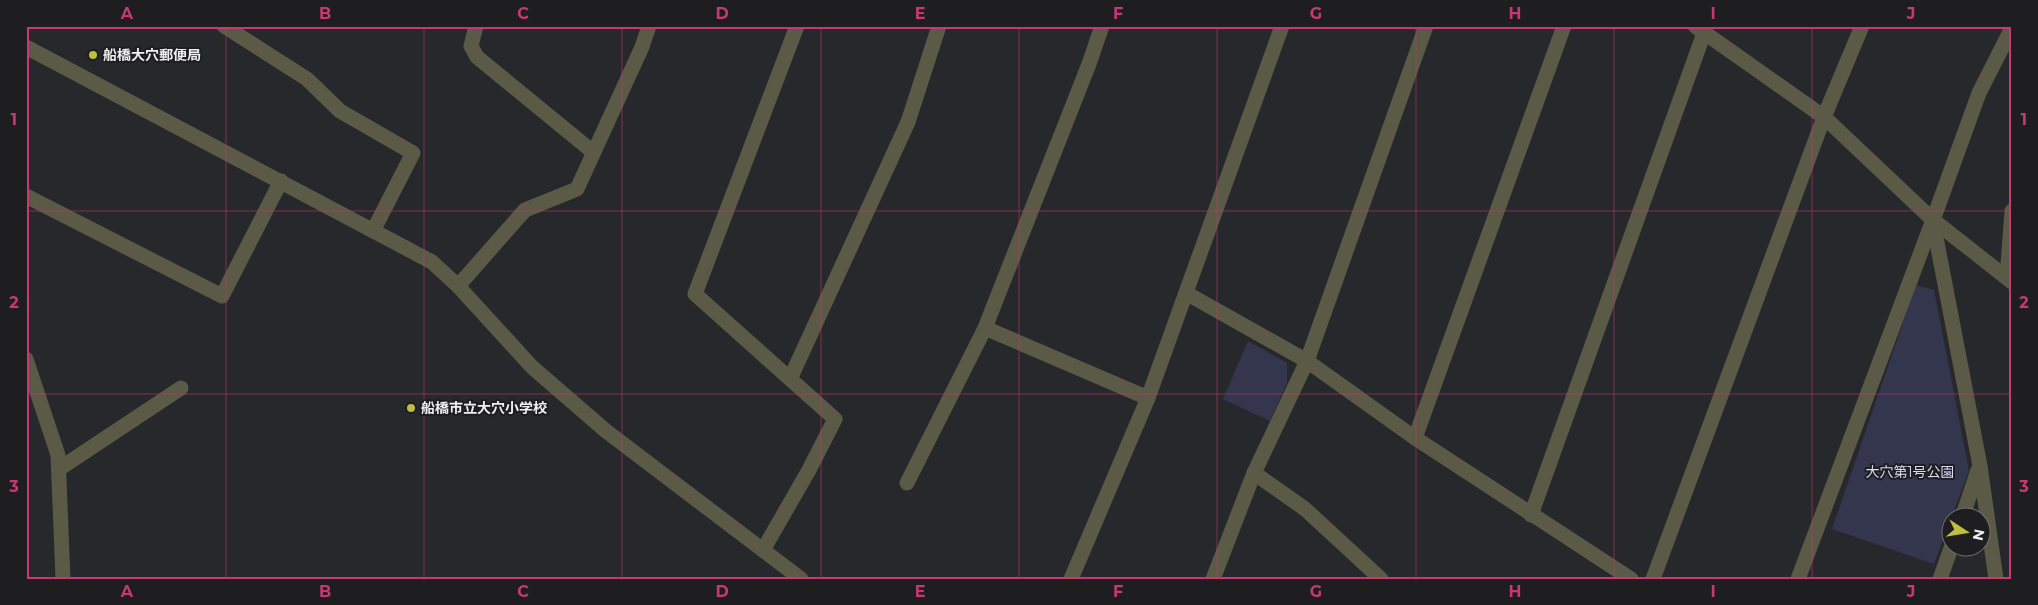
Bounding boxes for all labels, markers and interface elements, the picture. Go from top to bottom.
text: A [120,4,134,23]
text: B [319,4,331,23]
text: C [517,4,529,23]
text: D [715,4,729,23]
text: E [915,4,925,23]
text: F [1113,4,1123,23]
text: G [1310,4,1322,23]
text: H [1509,4,1521,23]
text: I [1710,4,1716,23]
text: J [1906,4,1915,23]
place label: 船橋大穴郵便局 [103,46,201,64]
marker: 船橋大穴郵便局 [87,49,99,61]
text: 1 [11,110,17,129]
text: 1 [2021,110,2027,129]
text: 2 [9,293,19,312]
text: 2 [2019,293,2029,312]
place label: 船橋市立大穴小学校 [421,399,547,417]
marker: 船橋市立大穴小学校 [405,402,417,414]
park label: 大穴第1号公園 [1865,463,1955,481]
text: 3 [8,477,19,496]
text: 3 [2018,477,2029,496]
north arrow [1940,508,1990,558]
text: N [1969,527,1989,542]
text: A [120,582,134,601]
text: B [319,582,331,601]
text: C [517,582,529,601]
text: D [715,582,729,601]
text: E [915,582,925,601]
text: F [1113,582,1123,601]
text: G [1310,582,1322,601]
text: H [1509,582,1521,601]
text: I [1710,582,1716,601]
text: J [1906,582,1915,601]

